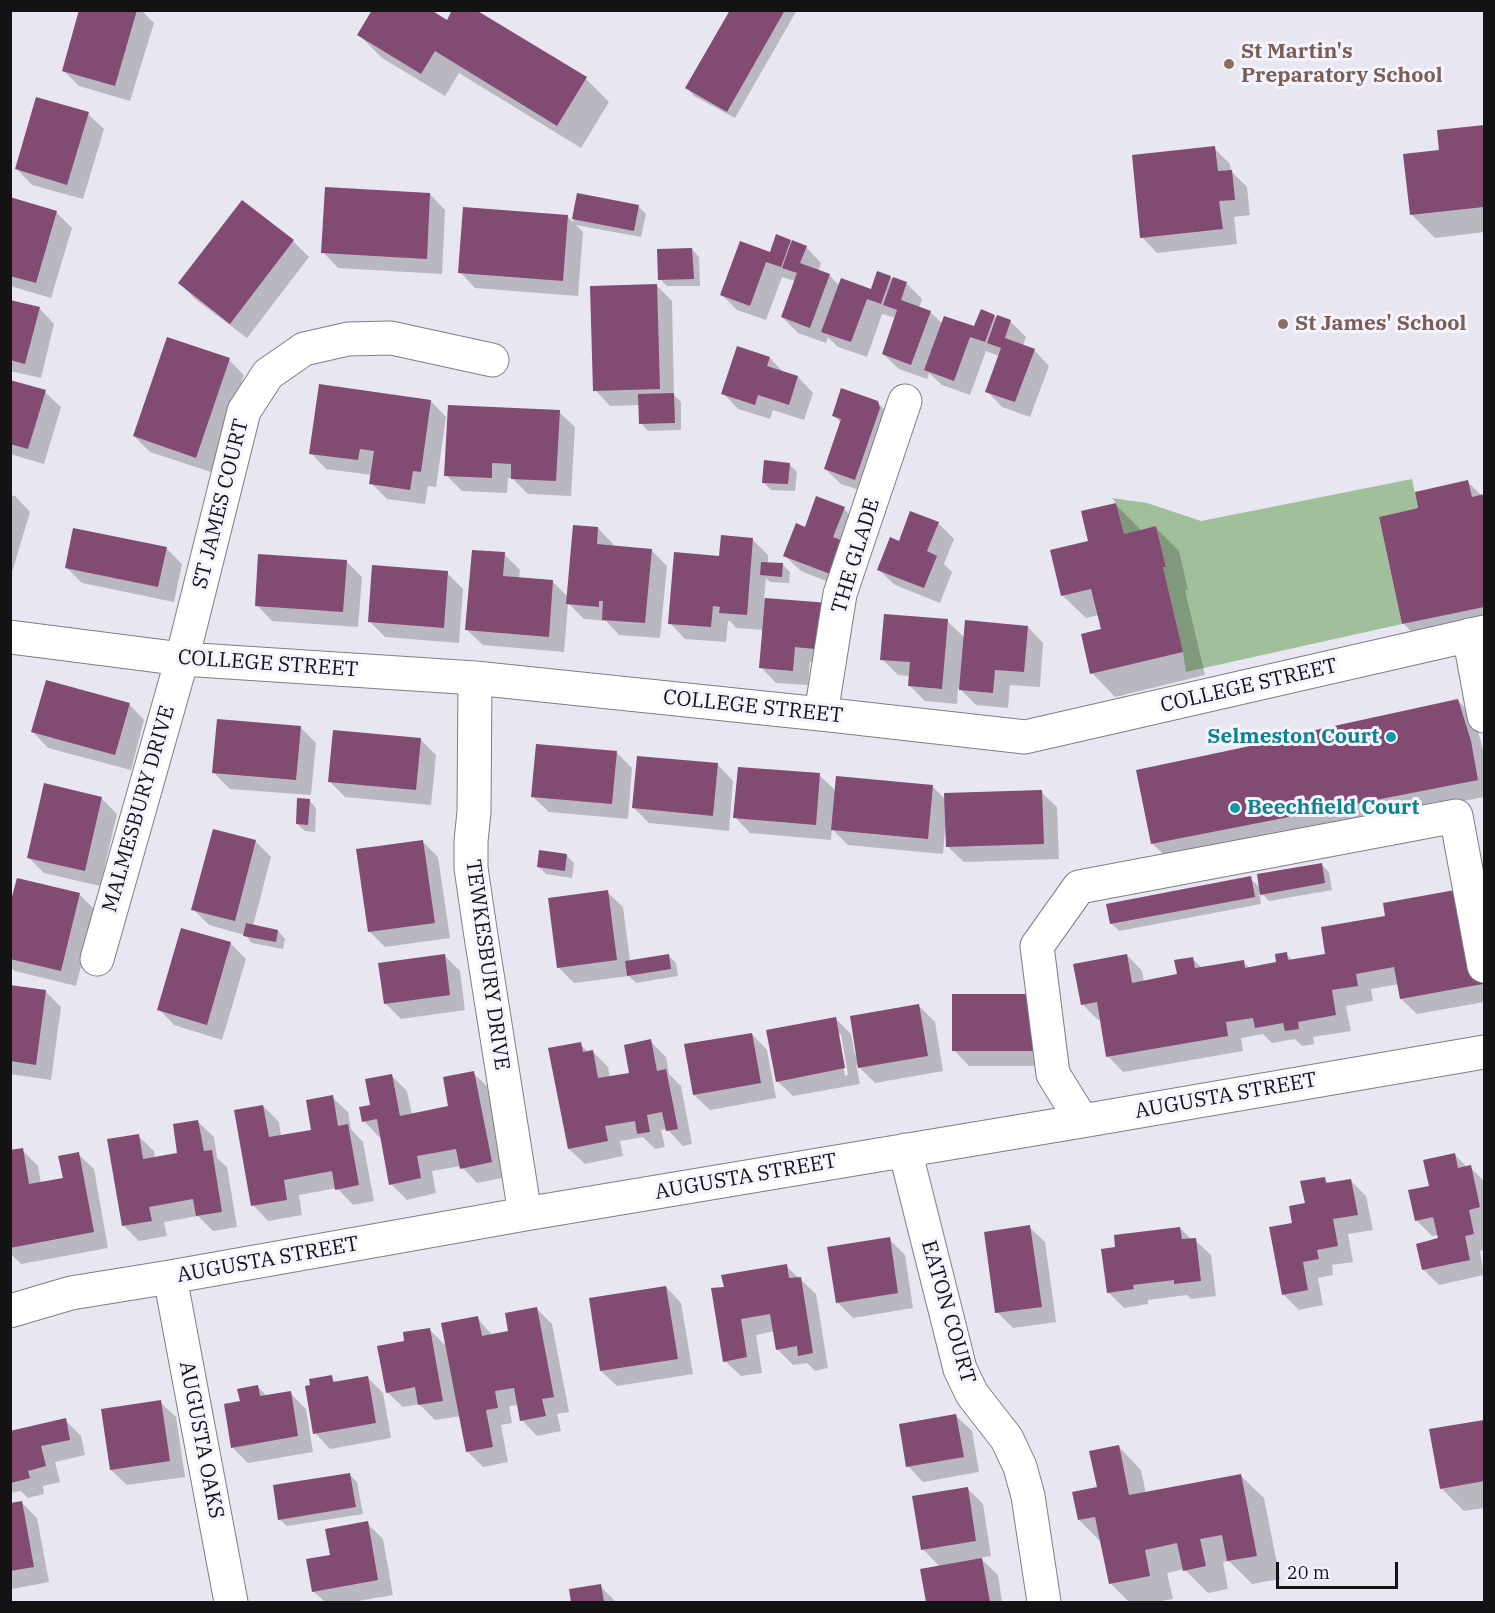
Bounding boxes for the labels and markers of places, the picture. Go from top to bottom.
place label: St Martin's Preparatory School [1241,39,1443,89]
marker: St Martin's Preparatory School [1222,57,1236,71]
place label: St James' School [1295,311,1466,337]
marker: St James' School [1276,317,1290,331]
place label: Selmeston Court [1207,724,1379,750]
marker: Selmeston Court [1384,730,1398,744]
place label: Beechfield Court [1247,795,1419,821]
marker: Beechfield Court [1228,801,1242,815]

